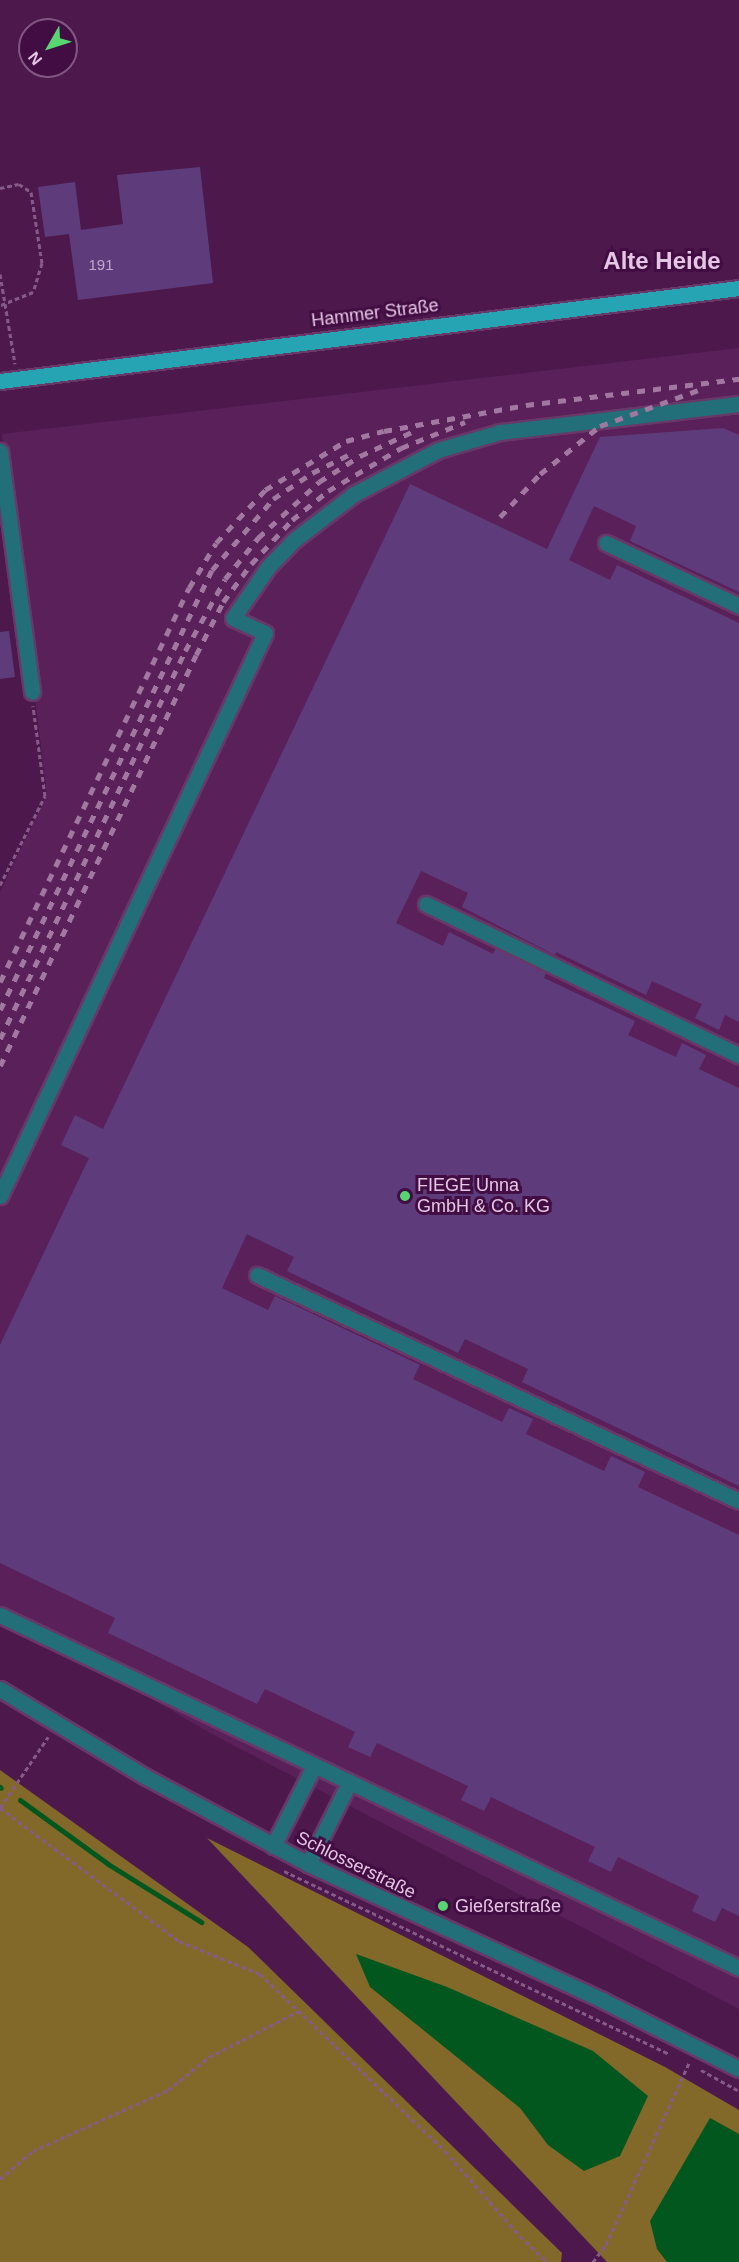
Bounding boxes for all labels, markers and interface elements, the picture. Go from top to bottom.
north arrow [18,18,78,78]
text: N [25,49,45,68]
district label: Alte Heide [603,247,721,275]
house number: 191 [88,256,114,274]
street label: Hammer Straße [310,294,440,332]
place label: FIEGE Unna GmbH & Co. KG [417,1175,550,1218]
marker: FIEGE Unna GmbH & Co. KG [398,1189,412,1203]
street label: Schlosserstraße [293,1827,419,1903]
place label: Gießerstraße [455,1895,561,1917]
marker: Gießerstraße [436,1899,450,1913]

